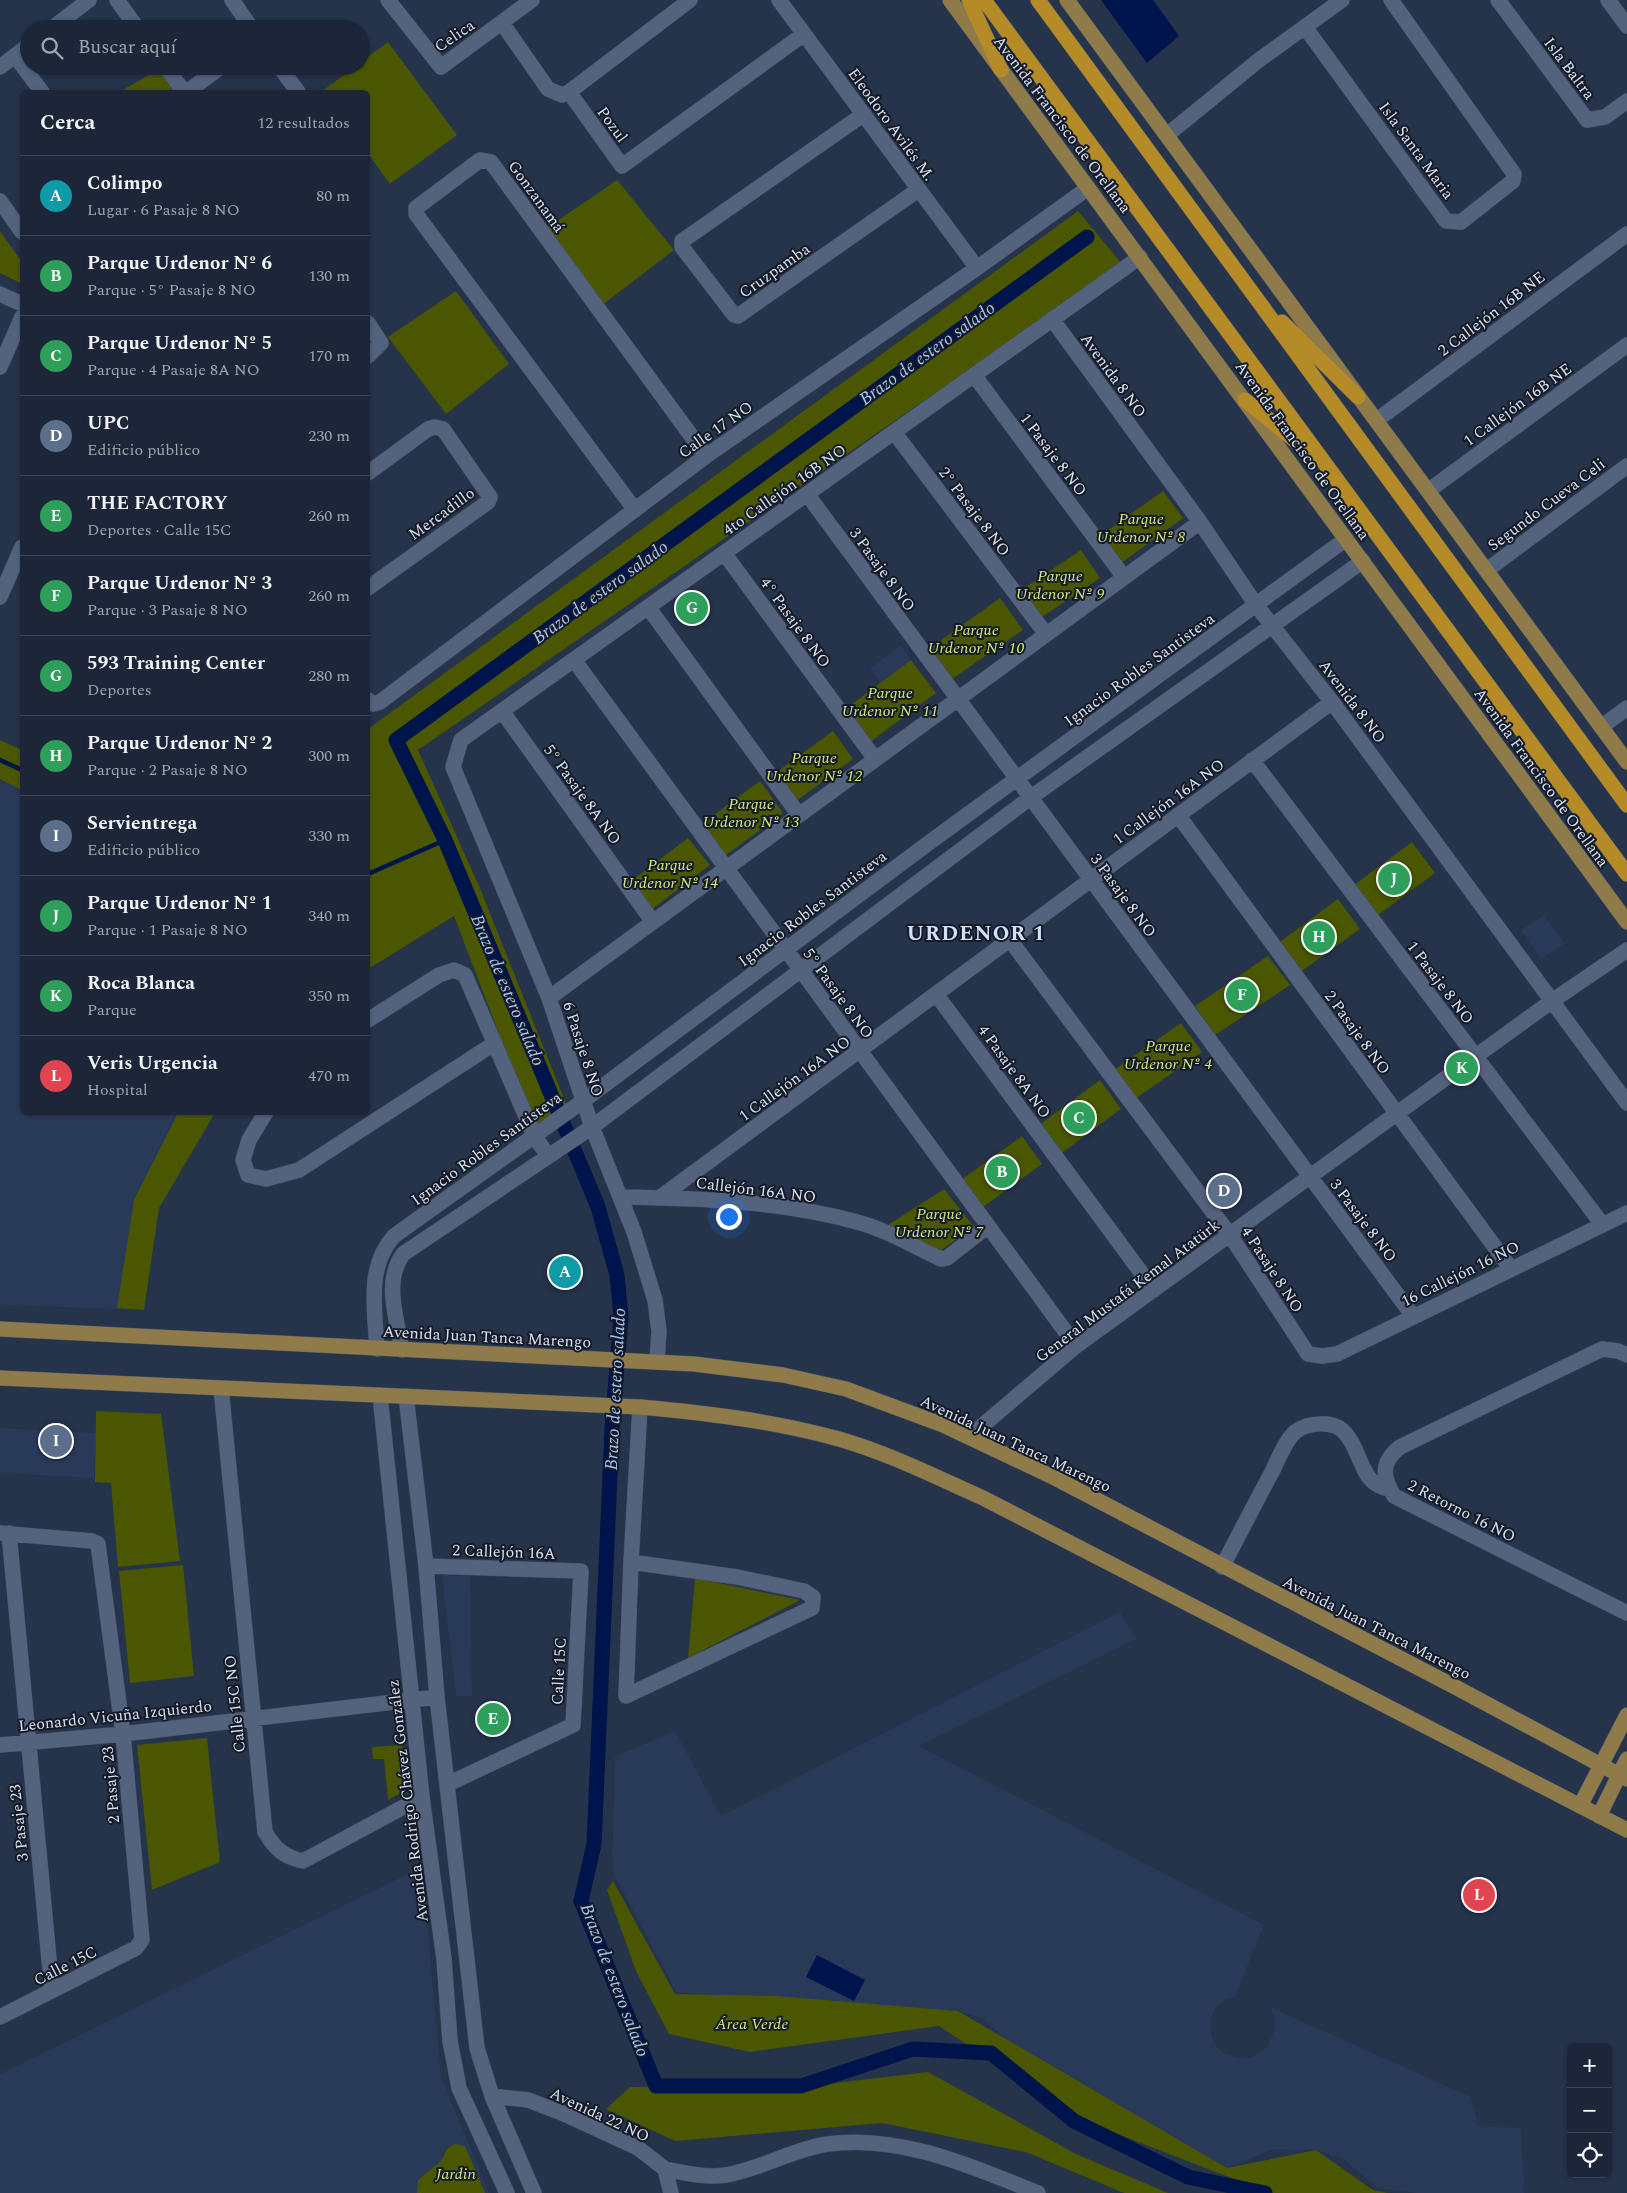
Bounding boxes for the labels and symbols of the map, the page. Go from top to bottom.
street label: Celica [429,13,480,58]
street label: Avenida Francisco de Orellana [987,31,1137,218]
street label: Isla Baltra [1538,32,1601,105]
street label: Eleodoro Avilés M. [842,63,941,186]
street label: Isla Santa Maria [1373,97,1460,204]
street label: Pozul [591,101,634,148]
street label: Gonzanamá [502,155,571,238]
street label: Cruzpamba [734,237,815,304]
street label: 2 Callejón 16B NE [1433,265,1550,362]
water label: Brazo de estero salado [854,295,1001,412]
street label: Avenida 8 NO [1074,328,1152,423]
street label: Avenida Francisco de Orellana [1229,356,1376,545]
street label: 1 Callejón 16B NE [1458,357,1577,452]
street label: Calle 17 NO [673,395,758,464]
street label: 1 Pasaje 8 NO [1014,408,1093,501]
street label: 4to Callejón 16B NO [718,438,851,542]
street label: Segundo Cueva Celi [1483,452,1611,557]
street label: 2° Pasaje 8 NO [932,462,1016,562]
street label: Mercadillo [403,481,480,546]
park label: Parque Urdenor Nº 8 [1097,507,1186,549]
street label: 3 Pasaje 8 NO [843,523,921,617]
water label: Brazo de estero salado [527,534,674,651]
park label: Parque Urdenor Nº 9 [1016,564,1105,606]
street label: 4° Pasaje 8 NO [754,572,836,673]
pin: G [676,589,708,627]
street label: Ignacio Robles Santisteva [1059,607,1220,733]
park label: Parque Urdenor Nº 10 [928,618,1025,660]
street label: Avenida 8 NO [1313,655,1392,749]
park label: Parque Urdenor Nº 11 [842,681,939,723]
street label: Avenida Francisco de Orellana [1468,683,1615,872]
street label: 5° Pasaje 8A NO [538,739,627,850]
park label: Parque Urdenor Nº 12 [766,746,863,788]
street label: 1 Callejón 16A NO [1108,753,1230,851]
park label: Parque Urdenor Nº 13 [703,792,800,834]
street label: Ignacio Robles Santisteva [733,845,892,973]
street label: 3 Pasaje 8 NO [1084,849,1162,943]
park label: Parque Urdenor Nº 14 [622,853,719,895]
pin: J [1378,860,1410,898]
water label: Brazo de estero salado [463,910,552,1070]
district label: URDENOR 1 [906,918,1046,950]
pin: H [1303,918,1335,956]
street label: 1 Pasaje 8 NO [1401,936,1480,1029]
street label: 5° Pasaje 8 NO [797,943,879,1044]
pin: F [1226,976,1258,1014]
street label: 2 Pasaje 8 NO [1318,986,1396,1080]
street label: 6 Pasaje 8 NO [556,999,610,1100]
street label: 4 Pasaje 8A NO [972,1020,1056,1124]
street label: 1 Callejón 16A NO [734,1030,856,1128]
park label: Parque Urdenor Nº 4 [1124,1034,1213,1076]
pin: K [1446,1049,1478,1087]
street label: Ignacio Robles Santisteva [406,1086,567,1212]
pin: C [1063,1099,1095,1137]
pin: B [986,1153,1018,1191]
street label: Callejón 16A NO [694,1171,817,1209]
pin: D [1208,1172,1240,1210]
street label: 3 Pasaje 8 NO [1324,1174,1403,1267]
park label: Parque Urdenor Nº 7 [895,1202,984,1244]
your location [716,1204,742,1230]
street label: General Mustafá Kemal Atatürk [1030,1213,1225,1368]
street label: 4 Pasaje 8 NO [1235,1222,1309,1318]
street label: 16 Callejón 16 NO [1397,1235,1524,1313]
pin: A [549,1253,581,1291]
water label: Brazo de estero salado [598,1307,633,1471]
street label: Avenida Juan Tanca Marengo [382,1320,592,1354]
street label: Avenida Juan Tanca Marengo [916,1389,1115,1499]
pin: I [40,1422,72,1460]
street label: 2 Retorno 16 NO [1403,1473,1520,1549]
street label: 2 Callejón 16A [452,1538,556,1566]
street label: Avenida Juan Tanca Marengo [1278,1570,1475,1686]
street label: Calle 15C [545,1636,573,1706]
street label: Calle 15C NO [218,1654,252,1754]
street label: Avenida Rodrigo Chávez González [381,1678,435,1924]
street label: Leonardo Vicuña Izquierdo [17,1694,213,1738]
pin: E [477,1700,509,1738]
street label: 2 Pasaje 23 [96,1745,126,1824]
street label: 3 Pasaje 23 [3,1783,35,1863]
pin: L [1463,1876,1495,1914]
water label: Brazo de estero salado [573,1899,656,2061]
street label: Calle 15C [30,1940,101,1992]
park label: Área Verde [715,2012,788,2036]
street label: Avenida 22 NO [546,2081,653,2148]
park label: Jardin [435,2162,476,2186]

